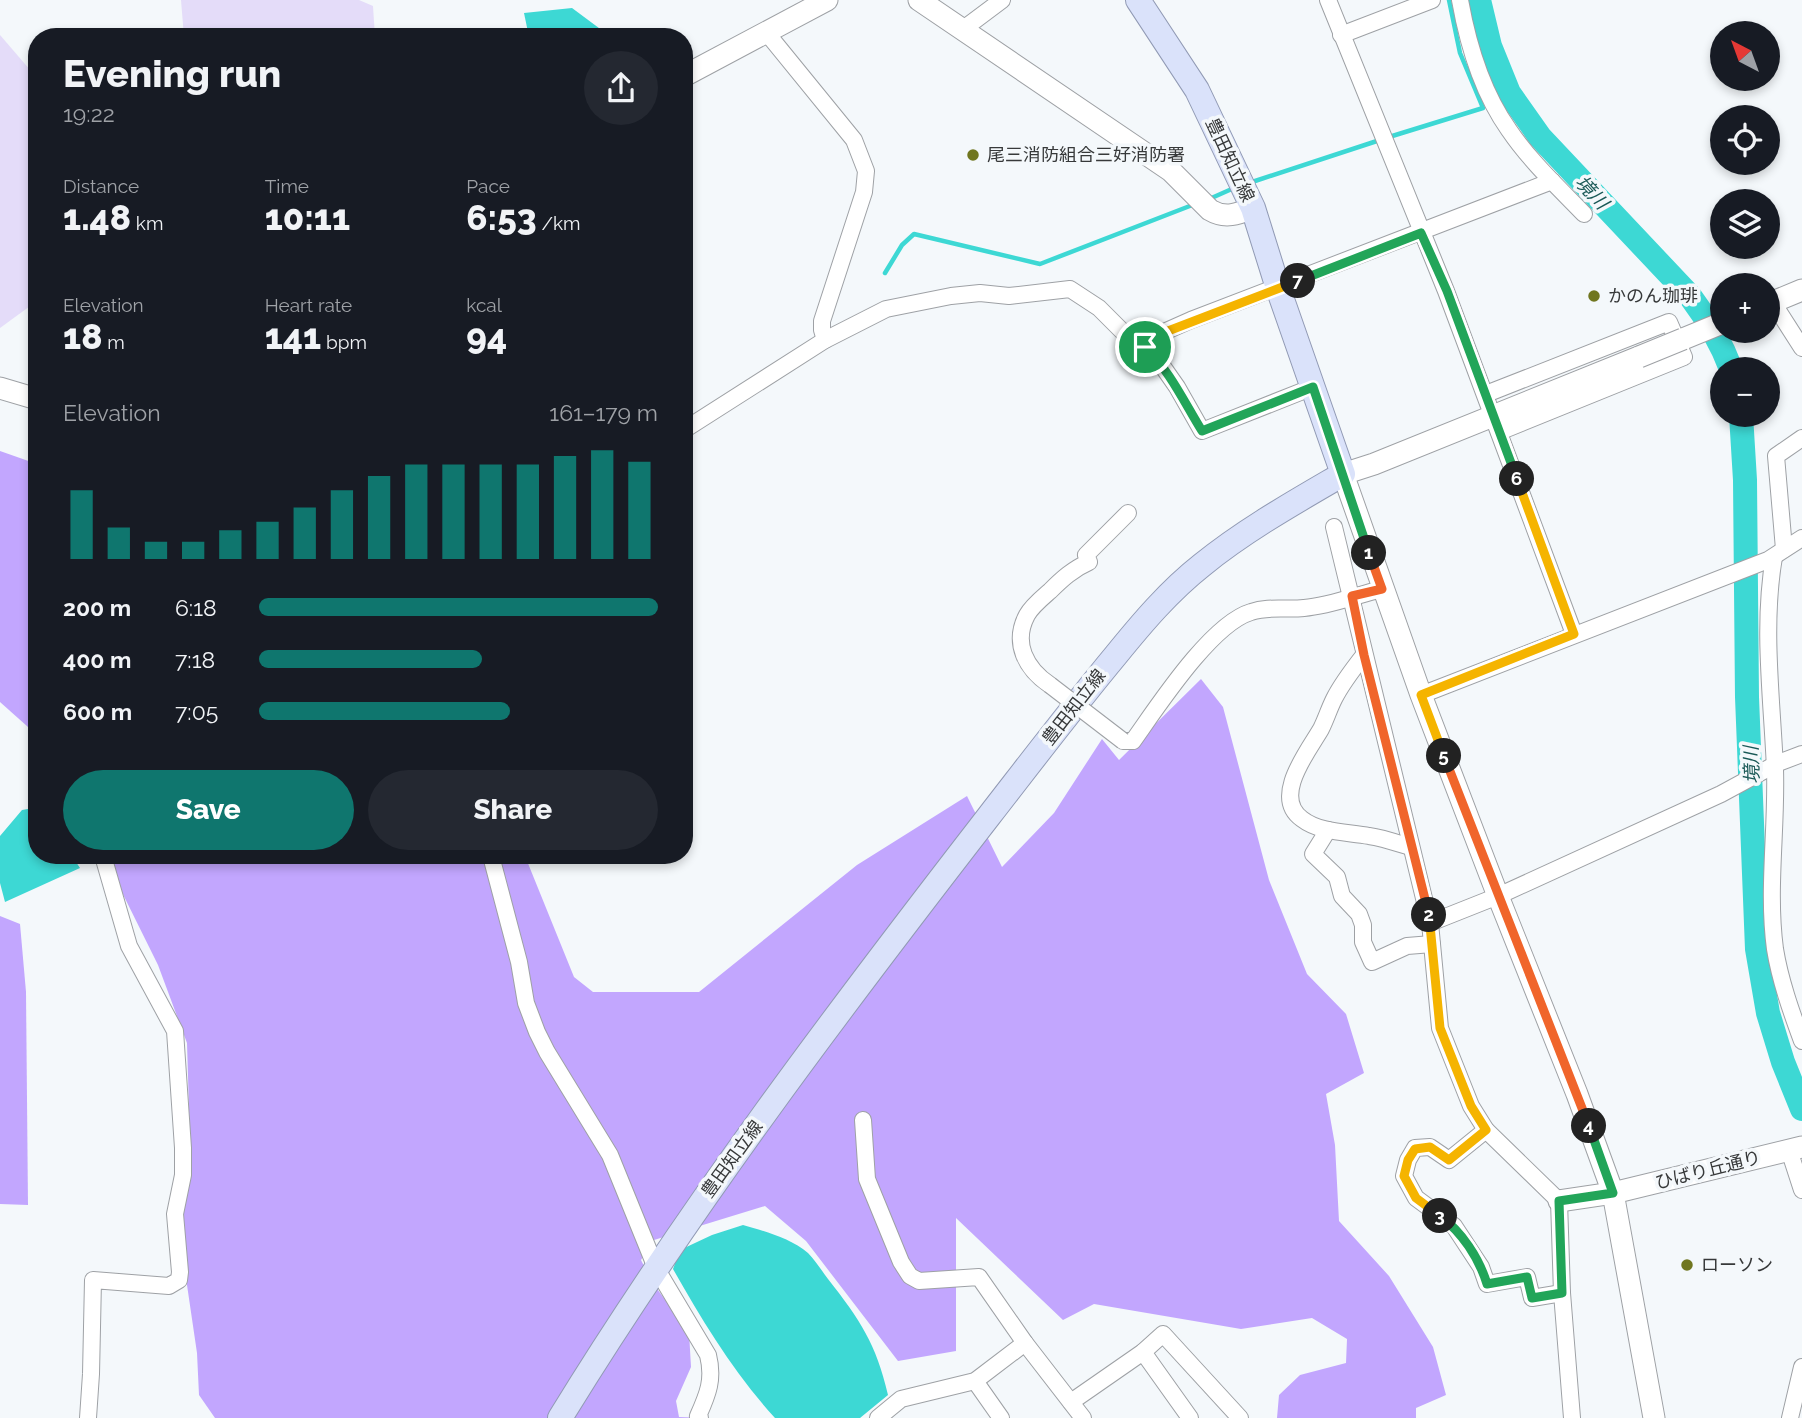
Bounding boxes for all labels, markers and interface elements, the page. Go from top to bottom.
north arrow [1710,21,1780,91]
map controls [1710,21,1780,427]
text: Evening run [63,51,281,96]
button: share [584,51,658,125]
text: 19:22 [63,100,115,127]
button: locate [1710,105,1780,175]
street label: 豊田知立線 [1202,115,1259,205]
place label: 尾三消防組合三好消防署 [987,144,1185,165]
marker: 尾三消防組合三好消防署 [965,147,981,163]
water label: 境川 [1571,171,1614,215]
text: Distance [63,175,139,197]
text: Time [265,175,309,197]
text: Pace [466,175,510,197]
button: layers [1710,189,1780,259]
text: 1.48 [63,197,131,238]
text: 10:11 [265,197,350,238]
text: 6:53 [466,197,537,238]
text: km [131,212,163,234]
text: /km [537,212,581,234]
pin: 7 [1280,264,1316,298]
text: 7 [1292,269,1303,291]
button: + [1710,273,1780,343]
place label: かのん珈琲 [1608,285,1698,306]
marker: かのん珈琲 [1586,288,1602,304]
text: Elevation [63,294,144,316]
text: Heart rate [265,294,352,316]
text: kcal [466,294,502,316]
text: 18 [63,316,102,357]
text: 141 [265,316,321,357]
text: 94 [466,316,507,357]
pin [1115,317,1175,377]
icon: arrive [1126,328,1164,366]
text: m [102,331,125,353]
text: bpm [321,331,367,353]
button: − [1710,357,1780,427]
text: Elevation [63,399,161,426]
text: 161–179 m [549,399,658,426]
pin: 6 [1500,462,1534,496]
text: 6 [1511,467,1522,489]
pin: 1 [1352,536,1386,570]
text: 1 [1364,541,1373,563]
text: 200 m [63,594,131,621]
text: 6:18 [175,594,217,621]
text: 400 m [63,646,131,673]
text: 7:18 [175,646,215,673]
street label: 豊田知立線 [1038,665,1110,749]
text: 600 m [63,698,132,725]
text: 7:05 [175,698,218,725]
pin: 5 [1426,738,1462,774]
text: 5 [1438,744,1449,766]
water label: 境川 [1739,744,1763,784]
button: Save [63,770,354,850]
button: Share [368,770,658,850]
pin: 2 [1412,898,1446,932]
text: 2 [1423,903,1434,925]
pin: 4 [1572,1108,1606,1144]
text: 4 [1583,1114,1594,1136]
street label: 豊田知立線 [697,1116,767,1201]
street label: ひばり丘通り [1653,1146,1763,1193]
pin: 3 [1422,1198,1458,1234]
text: 3 [1434,1204,1445,1226]
place label: ローソン [1701,1254,1773,1275]
marker: ローソン [1679,1257,1695,1273]

